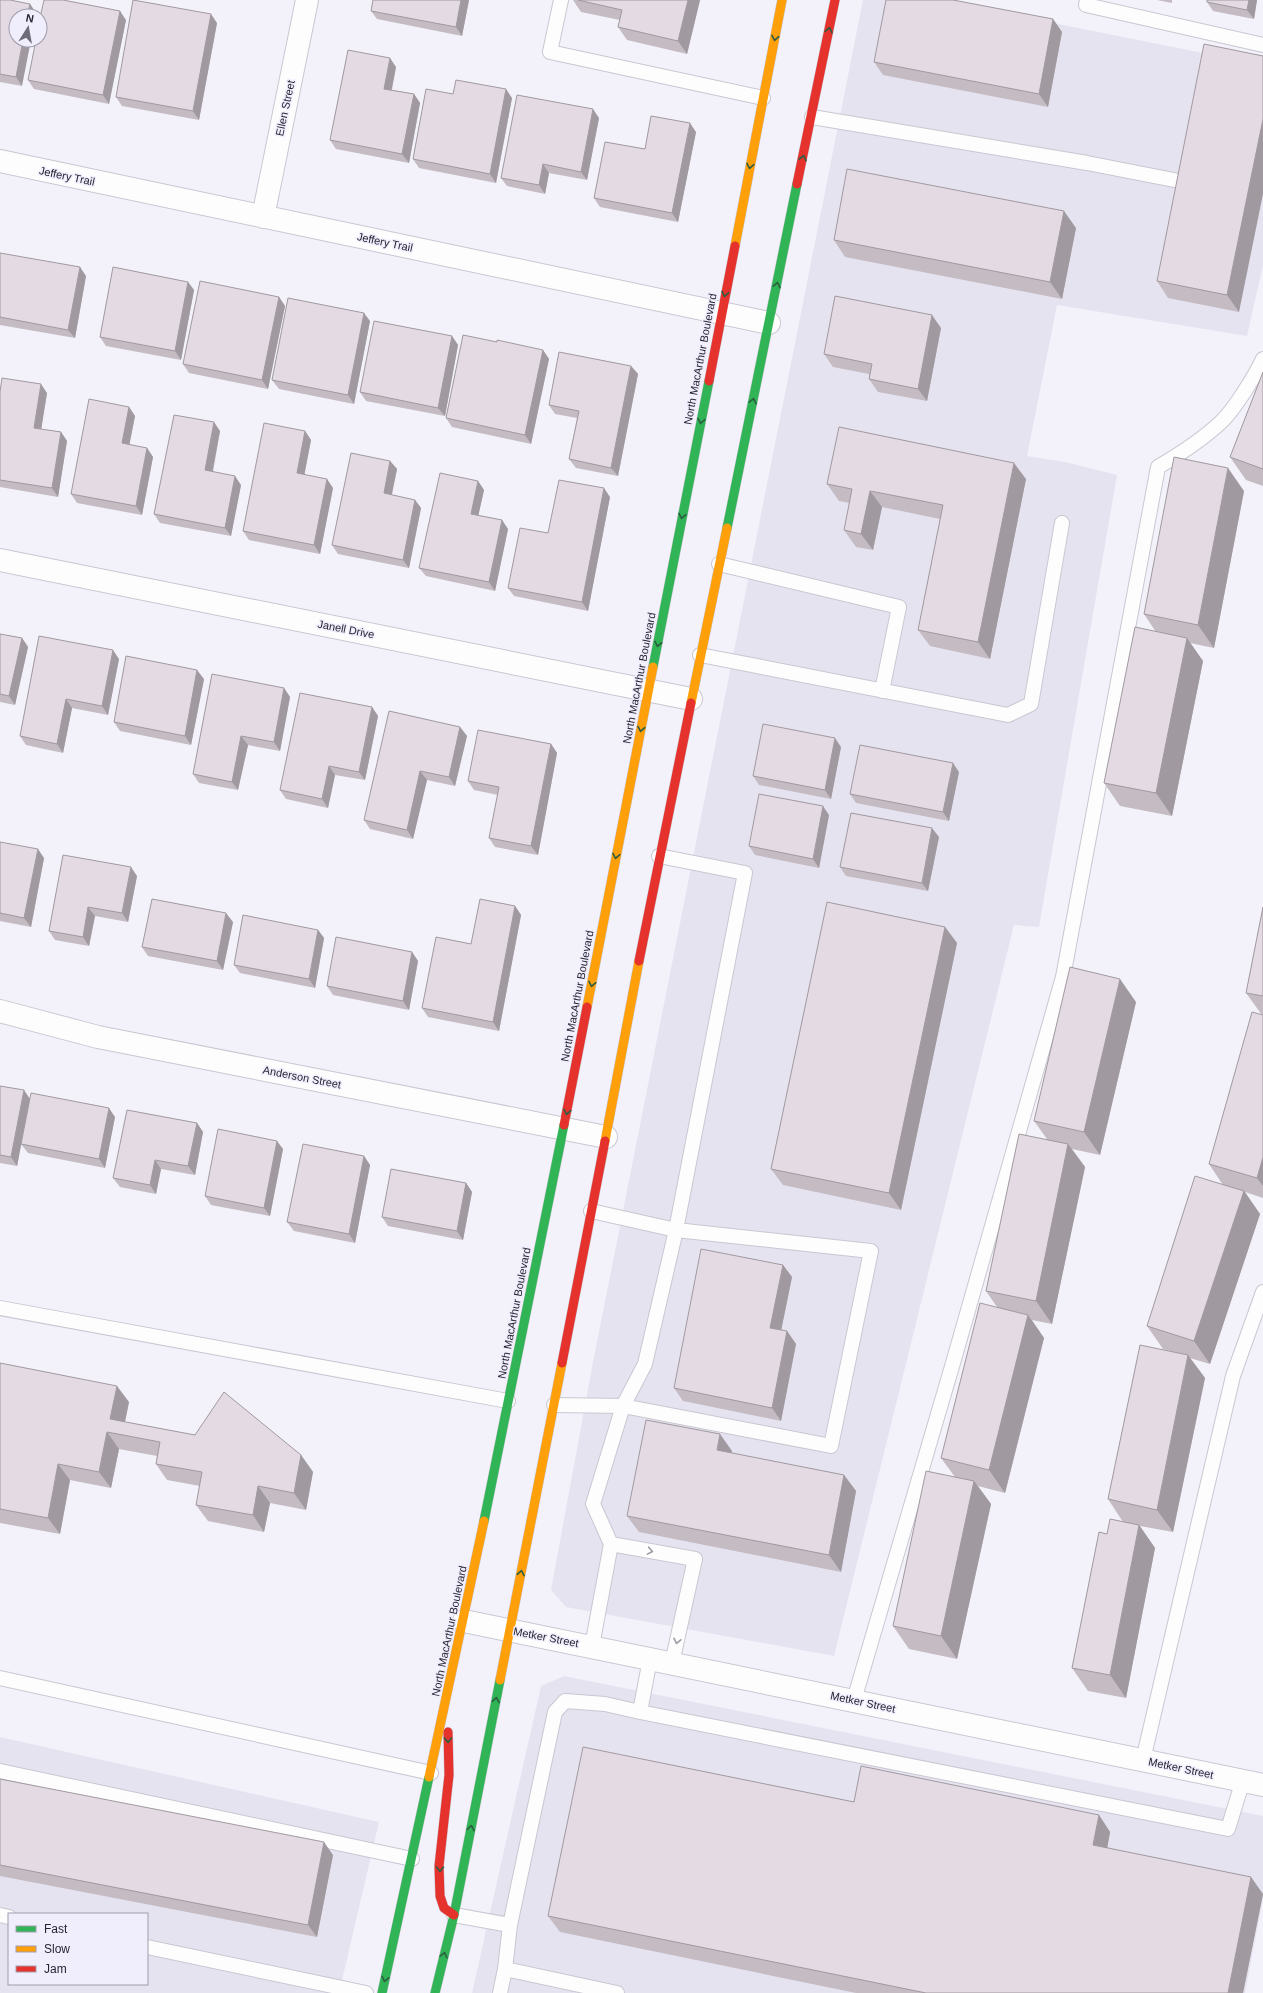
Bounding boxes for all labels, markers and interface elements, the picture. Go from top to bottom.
north arrow [8,8,48,48]
text: N [25,12,35,25]
one-way arrow [824,27,833,34]
one-way arrow [771,35,780,41]
street label: Ellen Street [273,79,297,137]
one-way arrow [799,155,807,161]
one-way arrow [747,163,755,169]
street label: Jeffery Trail [38,164,96,188]
street label: Jeffery Trail [356,230,414,254]
one-way arrow [772,282,780,288]
one-way arrow [722,290,730,297]
street label: North MacArthur Boulevard [681,292,719,426]
one-way arrow [748,398,756,404]
one-way arrow [697,418,705,424]
one-way arrow [679,513,687,519]
street label: North MacArthur Boulevard [620,611,658,745]
street label: Janell Drive [317,618,375,640]
one-way arrow [654,641,662,647]
one-way arrow [638,726,646,732]
one-way arrow [613,853,621,859]
street label: North MacArthur Boulevard [558,929,596,1063]
one-way arrow [588,981,596,987]
street label: Anderson Street [262,1064,342,1090]
one-way arrow [563,1108,572,1115]
street label: North MacArthur Boulevard [495,1246,533,1380]
one-way arrow [647,1546,653,1554]
street label: North MacArthur Boulevard [429,1565,469,1697]
one-way arrow [516,1570,525,1576]
street label: Metker Street [512,1625,580,1649]
one-way arrow [673,1638,682,1644]
street label: Metker Street [829,1689,897,1715]
one-way arrow [491,1697,500,1703]
one-way arrow [444,1737,452,1743]
street label: Metker Street [1147,1755,1215,1781]
one-way arrow [466,1825,474,1831]
one-way arrow [436,1866,444,1872]
legend [8,1913,148,1985]
text: Fast [44,1922,68,1936]
text: Slow [44,1942,70,1956]
one-way arrow [440,1952,448,1958]
text: Jam [44,1962,67,1976]
one-way arrow [382,1975,390,1982]

